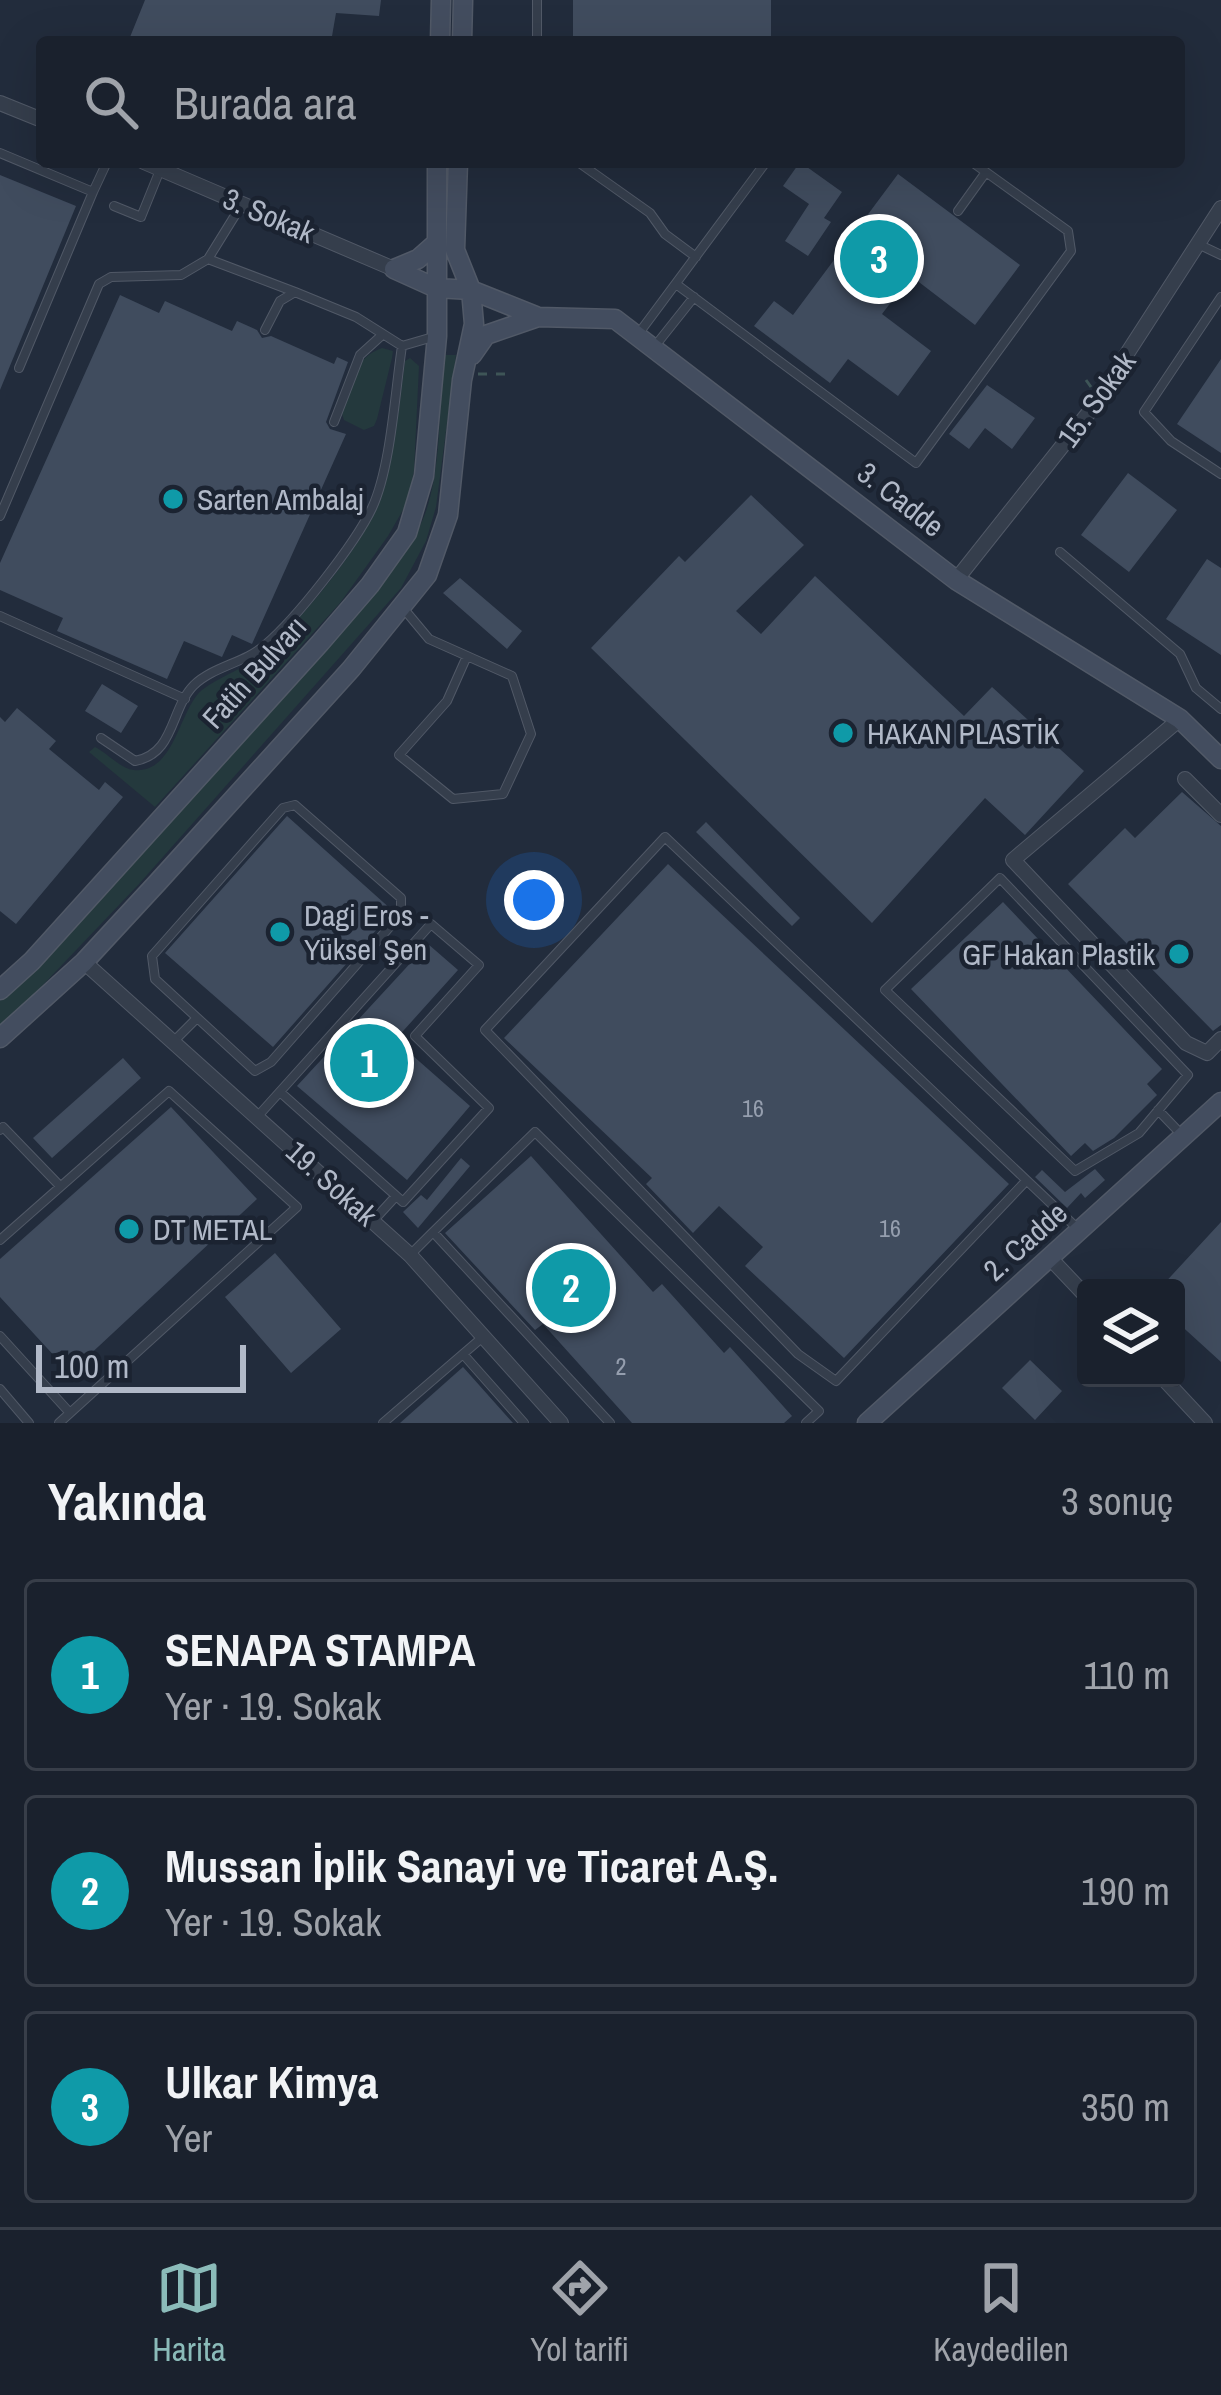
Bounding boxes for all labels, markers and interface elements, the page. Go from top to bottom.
search box [36,36,1185,168]
icon: search [78,69,144,135]
text: Burada ara [174,72,357,133]
street label: 3. Sokak [217,178,322,252]
pin: 3 [840,214,918,304]
street label: 15. Sokak [1048,342,1145,455]
street label: 3. Cadde [849,453,953,545]
place label: Sarten Ambalaj [197,479,364,519]
marker: Sarten Ambalaj [160,486,186,512]
street label: Fatih Bulvarı [193,607,315,737]
place label: HAKAN PLASTİK [867,713,1060,753]
marker: HAKAN PLASTİK [830,720,856,746]
your location [504,870,564,930]
place label: Dagi Eros - Yüksel Şen [304,895,428,969]
marker: Dagi Eros - Yüksel Şen [267,919,293,945]
place label: GF Hakan Plastik [962,934,1156,974]
marker: GF Hakan Plastik [1166,941,1192,967]
pin: 1 [330,1018,408,1108]
house number: 16 [742,1092,764,1124]
street label: 19. Sokak [278,1132,387,1235]
street label: 2. Cadde [975,1193,1075,1289]
place label: DT METAL [153,1209,273,1249]
house number: 16 [879,1212,901,1244]
marker: DT METAL [116,1216,142,1242]
pin: 2 [532,1243,610,1333]
map controls [1077,1279,1185,1387]
button: layers [1077,1279,1185,1387]
scale bar [36,1339,246,1392]
text: 100 m [54,1344,129,1388]
house number: 2 [616,1350,626,1382]
text: Yakında [48,1467,206,1536]
text: 3 sonuç [1061,1475,1173,1527]
text: SENAPA STAMPA [165,1619,475,1680]
text: 1 [81,1649,99,1701]
text: 110 m [1083,1649,1170,1701]
text: Yer · 19. Sokak [165,1680,381,1732]
text: Mussan İplik Sanayi ve Ticaret A.Ş. [165,1835,778,1896]
text: 2 [81,1865,99,1917]
text: 190 m [1081,1865,1170,1917]
text: Yer · 19. Sokak [165,1896,381,1948]
text: Ulkar Kimya [165,2051,378,2112]
text: 3 [81,2081,99,2133]
text: 350 m [1081,2081,1170,2133]
text: Yer [165,2112,212,2164]
tab: Harita [152,2255,226,2371]
tab: Yol tarifi [530,2255,629,2371]
tab: Kaydedilen [933,2255,1069,2371]

